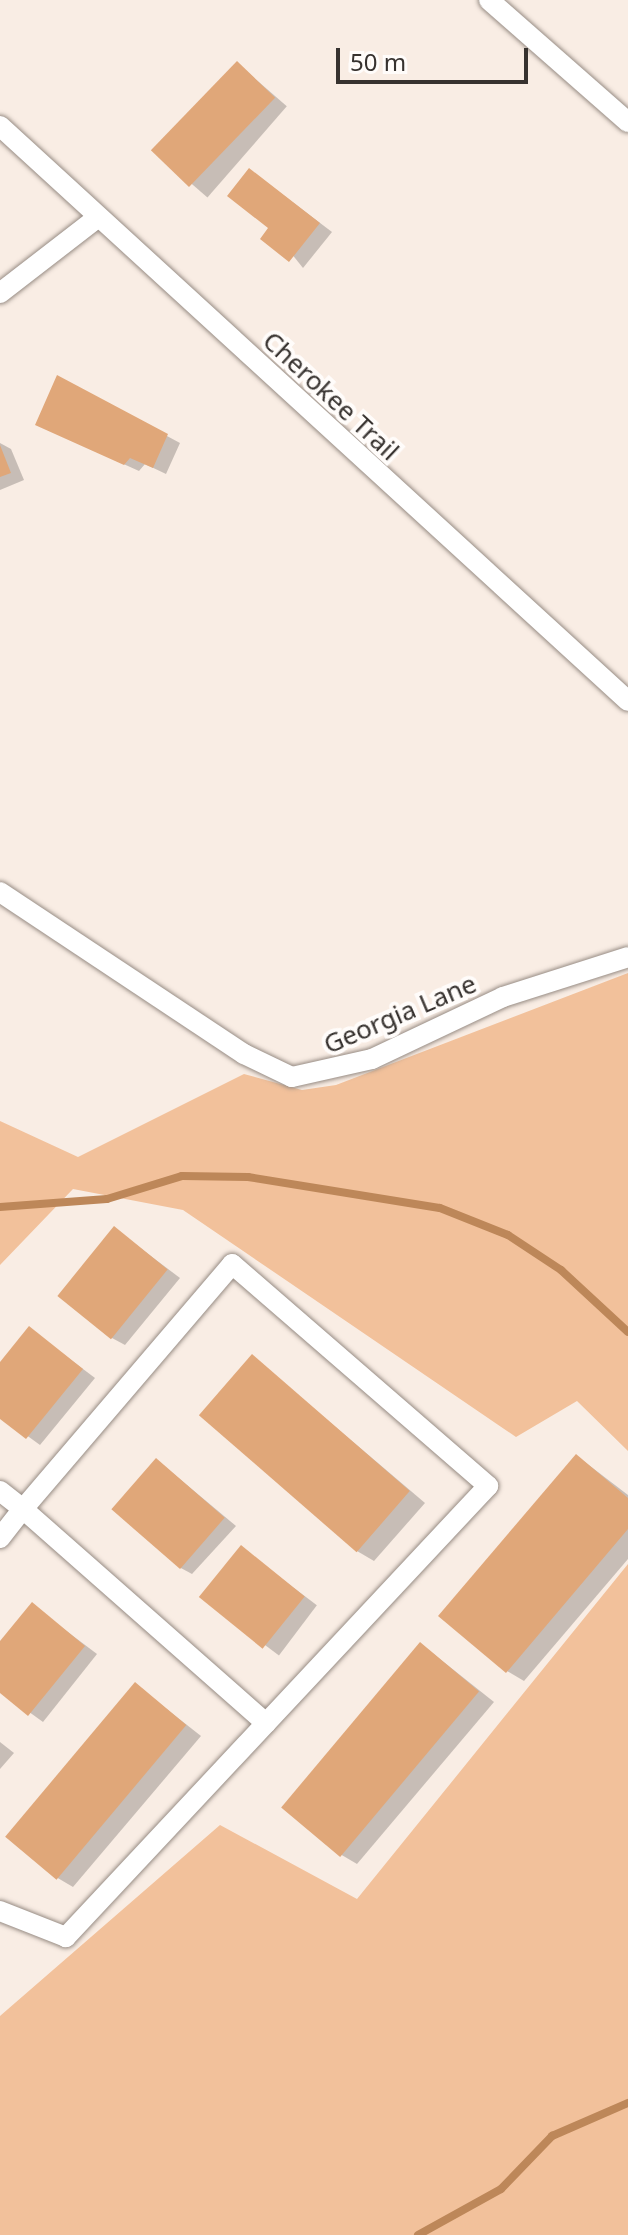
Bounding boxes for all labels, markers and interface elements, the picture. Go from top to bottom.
scale bar [340,32,532,82]
text: 50 m [350,45,406,78]
street label: Cherokee Trail [257,325,405,467]
street label: Georgia Lane [319,968,481,1060]

